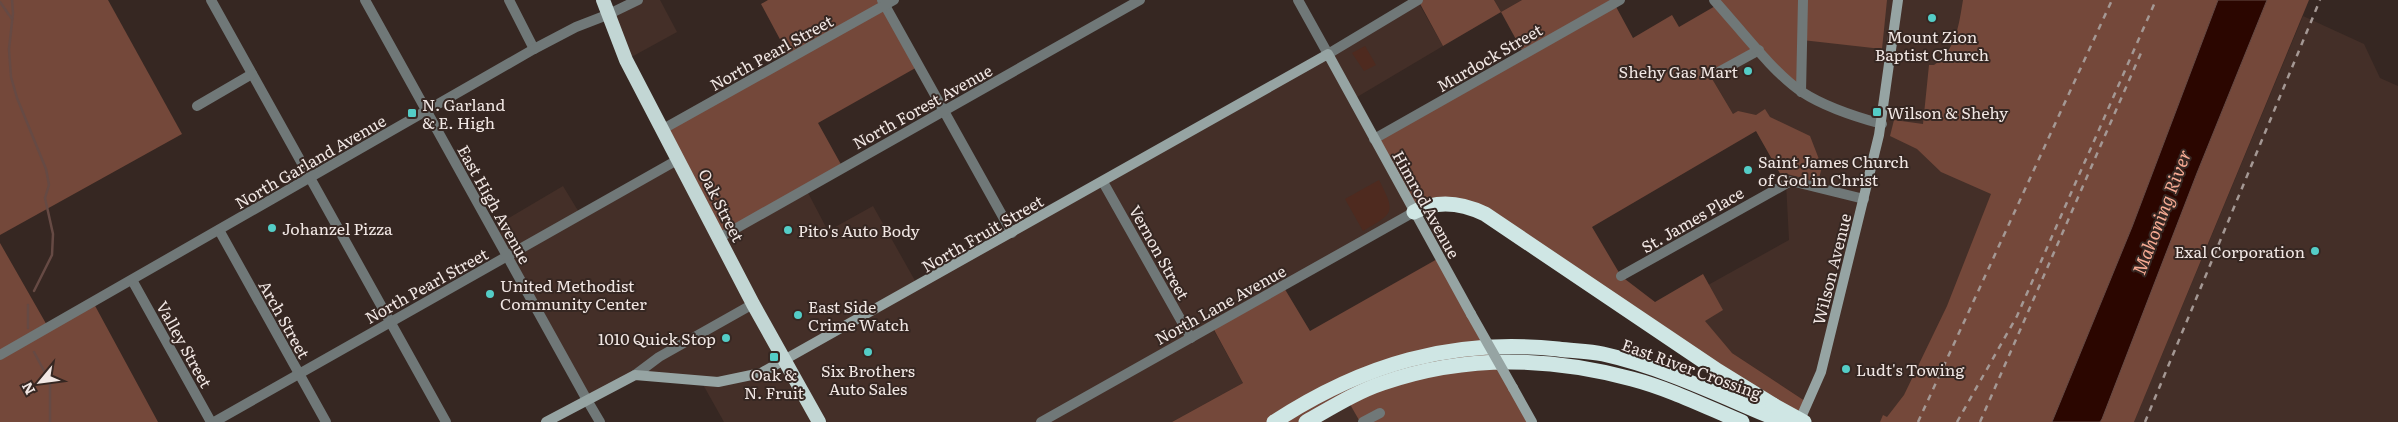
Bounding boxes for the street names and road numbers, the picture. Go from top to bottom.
street label: North Pearl Street [705,8,837,96]
street label: Murdock Street [1432,17,1547,97]
street label: North Forest Avenue [848,58,996,154]
street label: North Garland Avenue [230,108,390,214]
street label: East High Avenue [452,140,538,268]
street label: Himrod Avenue [1387,146,1467,262]
street label: Oak Street [693,164,751,246]
street label: St. James Place [1636,180,1748,258]
street label: North Fruit Street [917,188,1048,278]
street label: Vernon Street [1124,200,1196,304]
street label: Wilson Avenue [1806,211,1856,327]
street label: North Pearl Street [360,241,492,329]
street label: North Lane Avenue [1150,258,1290,350]
street label: Arch Street [254,275,317,363]
street label: Valley Street [151,296,219,392]
street label: East River Crossing [1619,332,1765,404]

